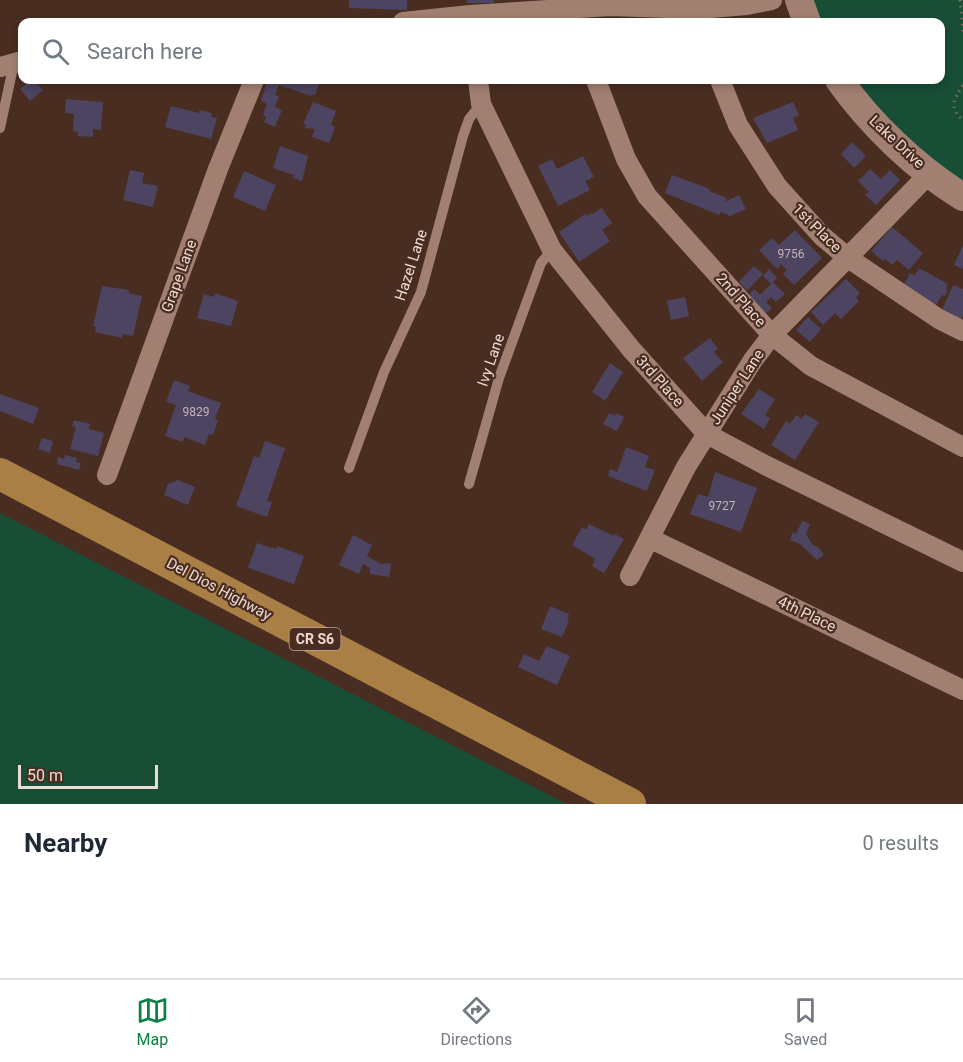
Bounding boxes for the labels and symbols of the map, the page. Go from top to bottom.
street label: Lake Drive [866,112,928,172]
street label: 1st Place [789,200,845,256]
street label: Hazel Lane [391,227,431,303]
street label: Grape Lane [158,237,200,315]
house number: 9756 [778,247,805,261]
street label: 2nd Place [712,269,770,331]
street label: Ivy Lane [474,331,508,389]
street label: Juniper Lane [706,346,768,428]
street label: 3rd Place [632,352,688,410]
house number: 9829 [183,405,209,419]
house number: 9727 [709,499,736,513]
street label: Del Dios Highway [164,554,274,624]
street label: 4th Place [775,592,839,636]
road number: CR S6 [290,628,340,650]
scale bar [18,762,158,790]

